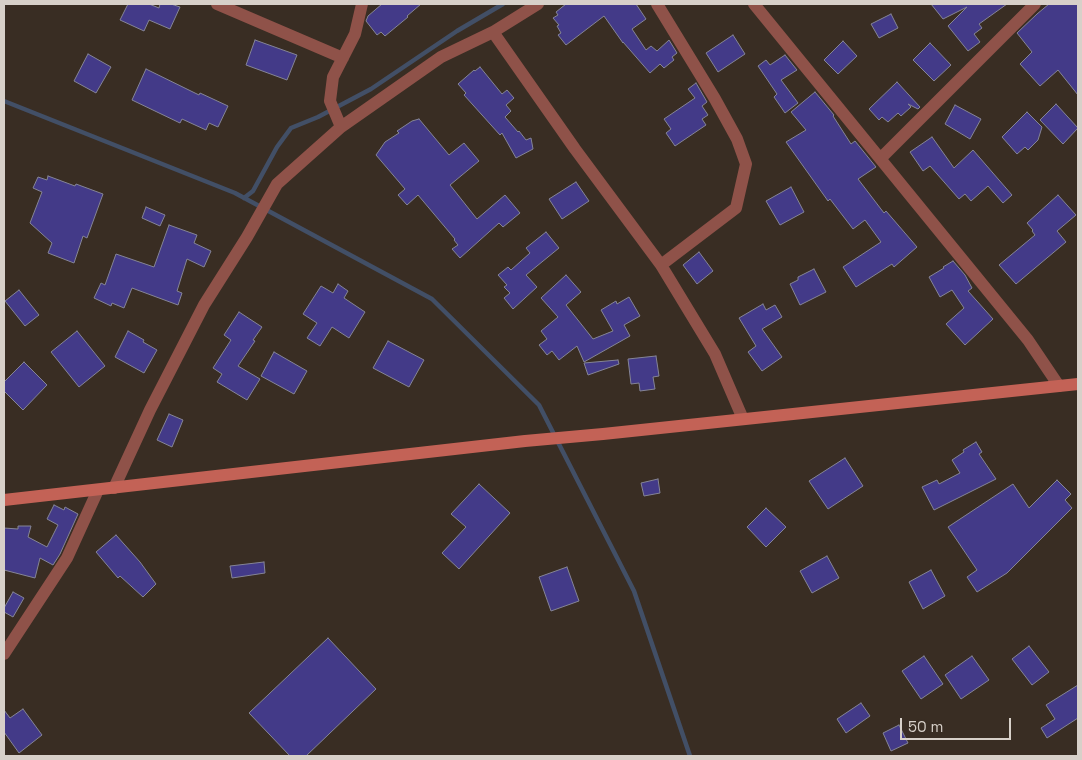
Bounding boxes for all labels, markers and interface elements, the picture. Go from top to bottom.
scale bar [902,708,1013,740]
text: 50 m [908,717,943,736]

